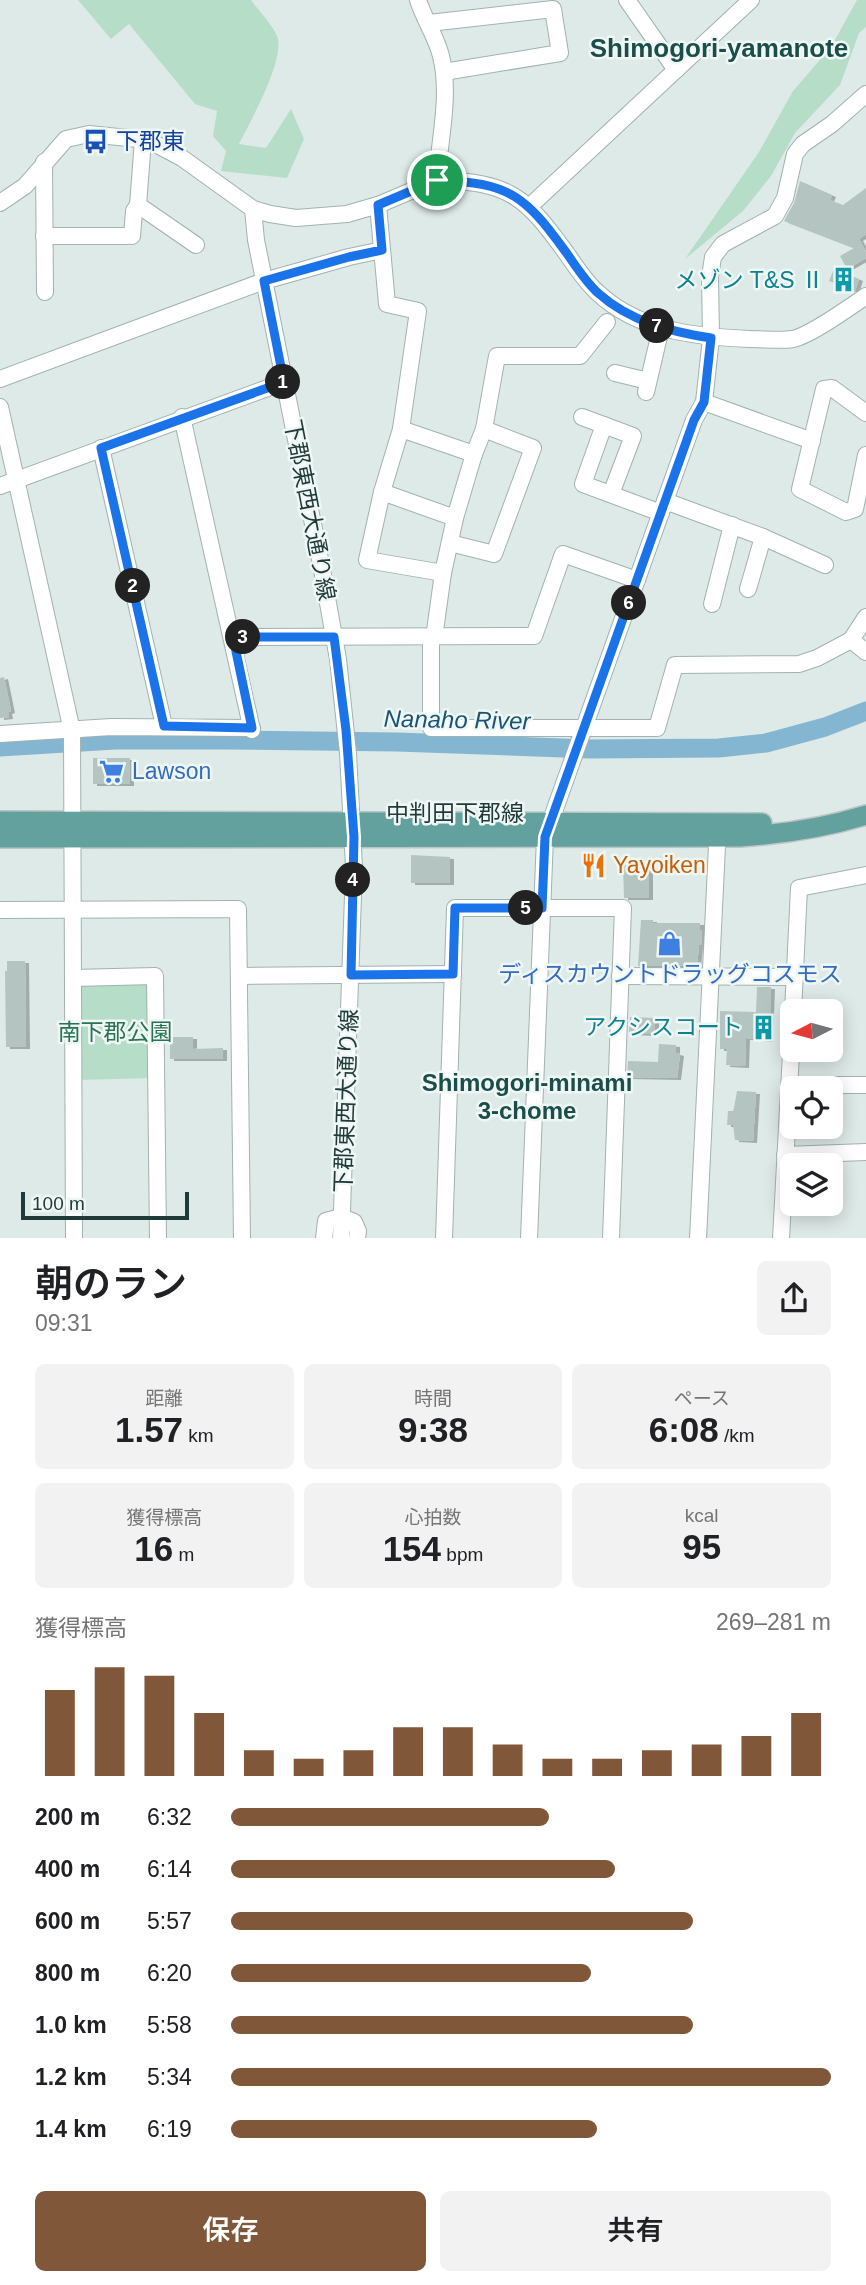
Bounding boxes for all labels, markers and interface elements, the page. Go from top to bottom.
district label: Shimogori-yamanote [590,33,848,63]
bus stop icon: 下郡東 [82,127,110,155]
place label: 下郡東 [116,128,185,154]
pin [407,150,467,210]
icon: arrive [418,161,456,199]
building icon: メゾン T&S Ⅱ [830,266,858,294]
place label: メゾン T&S Ⅱ [674,267,824,293]
pin: 7 [640,308,674,344]
text: 7 [651,315,662,336]
pin: 1 [266,364,300,400]
text: 1 [277,371,288,392]
street label: 下郡東西大通り線 [280,417,340,603]
pin: 2 [116,568,150,604]
text: 2 [127,575,138,596]
pin: 6 [612,586,646,620]
text: 6 [623,592,634,613]
pin: 3 [226,620,260,654]
text: 3 [237,626,248,647]
water label: Nanaho River [383,705,532,734]
supermarket icon: Lawson [98,757,126,785]
place label: Lawson [132,758,211,784]
street label: 中判田下郡線 [386,800,524,826]
restaurant icon: Yayoiken [579,851,607,879]
place label: Yayoiken [613,852,706,878]
pin: 4 [336,862,370,898]
text: 4 [347,869,358,890]
pin: 5 [508,890,544,926]
text: 5 [520,897,531,918]
shop icon: ディスカウントドラッグコスモス [656,930,684,958]
place label: ディスカウントドラッグコスモス [498,961,842,987]
north arrow [780,999,844,1062]
map controls [780,999,843,1216]
street label: 下郡東西大通り線 [330,1009,362,1193]
building icon: アクシスコート [749,1013,777,1041]
place label: アクシスコート [583,1014,743,1040]
park label: 南下郡公園 [58,1019,173,1045]
district label: Shimogori-minami 3-chome [422,1069,632,1124]
button: locate [780,1076,843,1139]
button: layers [780,1153,843,1216]
scale bar [21,1190,189,1221]
text: 100 m [32,1193,85,1214]
button: share [757,1261,831,1335]
text: 朝のラン [35,1263,187,1305]
text: 09:31 [35,1310,93,1336]
text: 距離 [145,1388,183,1409]
text: 時間 [414,1388,452,1409]
text: ペース [674,1388,730,1409]
text: 1.57 [115,1410,183,1449]
text: 9:38 [398,1410,468,1449]
text: 6:08 [649,1410,719,1449]
text: km [183,1425,214,1446]
text: /km [719,1425,755,1446]
text: kcal [685,1505,719,1526]
text: 獲得標高 [126,1507,202,1528]
text: 心拍数 [404,1507,462,1528]
text: 95 [682,1527,721,1566]
text: 16 [134,1529,173,1568]
text: 154 [383,1529,441,1568]
text: m [173,1544,194,1565]
text: bpm [441,1544,483,1565]
text: 269–281 m [716,1609,831,1635]
text: 獲得標高 [35,1615,127,1641]
text: 200 m [35,1804,100,1830]
text: 6:32 [147,1804,192,1830]
text: 400 m [35,1856,100,1882]
text: 6:14 [147,1856,192,1882]
text: 600 m [35,1908,100,1934]
text: 5:57 [147,1908,192,1934]
text: 800 m [35,1960,100,1986]
text: 6:20 [147,1960,192,1986]
text: 1.0 km [35,2012,107,2038]
text: 5:58 [147,2012,192,2038]
text: 1.2 km [35,2064,107,2090]
text: 5:34 [147,2064,192,2090]
text: 1.4 km [35,2116,107,2142]
text: 6:19 [147,2116,192,2142]
button: 保存 [35,2191,426,2271]
button: 共有 [440,2191,831,2271]

